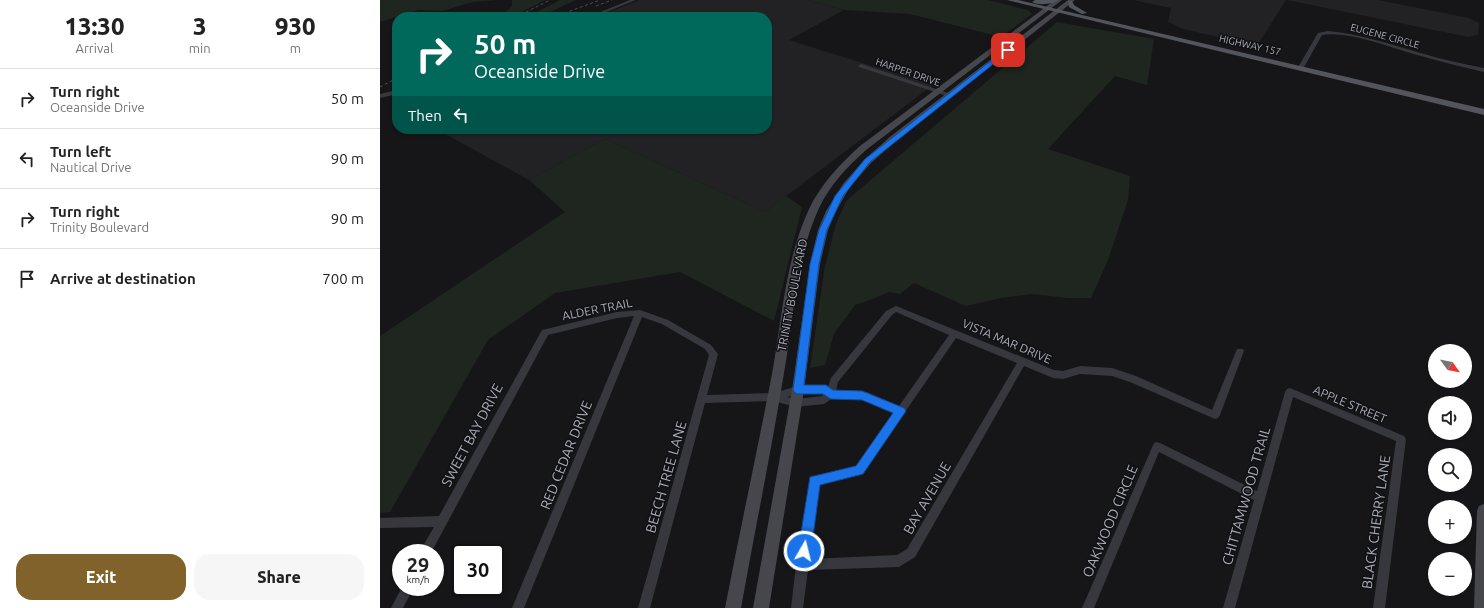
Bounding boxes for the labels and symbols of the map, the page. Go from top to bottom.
street label: EUGENE CIRCLE [1349,21,1421,51]
pin [991,33,1025,67]
street label: HIGHWAY 157 [1218,33,1282,57]
street label: HARPER DRIVE [874,56,942,88]
street label: TRINITY BOULEVARD [775,238,809,352]
street label: ALDER TRAIL [561,296,633,322]
street label: VISTA MAR DRIVE [961,316,1054,366]
north arrow [1428,344,1472,388]
street label: SWEET BAY DRIVE [438,381,506,489]
street label: APPLE STREET [1311,383,1389,425]
street label: RED CEDAR DRIVE [537,398,595,512]
street label: BEECH TREE LANE [642,419,690,535]
street label: CHITTAMWOOD TRAIL [1219,425,1273,567]
street label: BLACK CHERRY LANE [1359,454,1393,590]
street label: BAY AVENUE [900,459,954,537]
street label: OAKWOOD CIRCLE [1079,462,1141,580]
position arrow [783,530,825,572]
speed limit sign: 30 [452,544,504,596]

